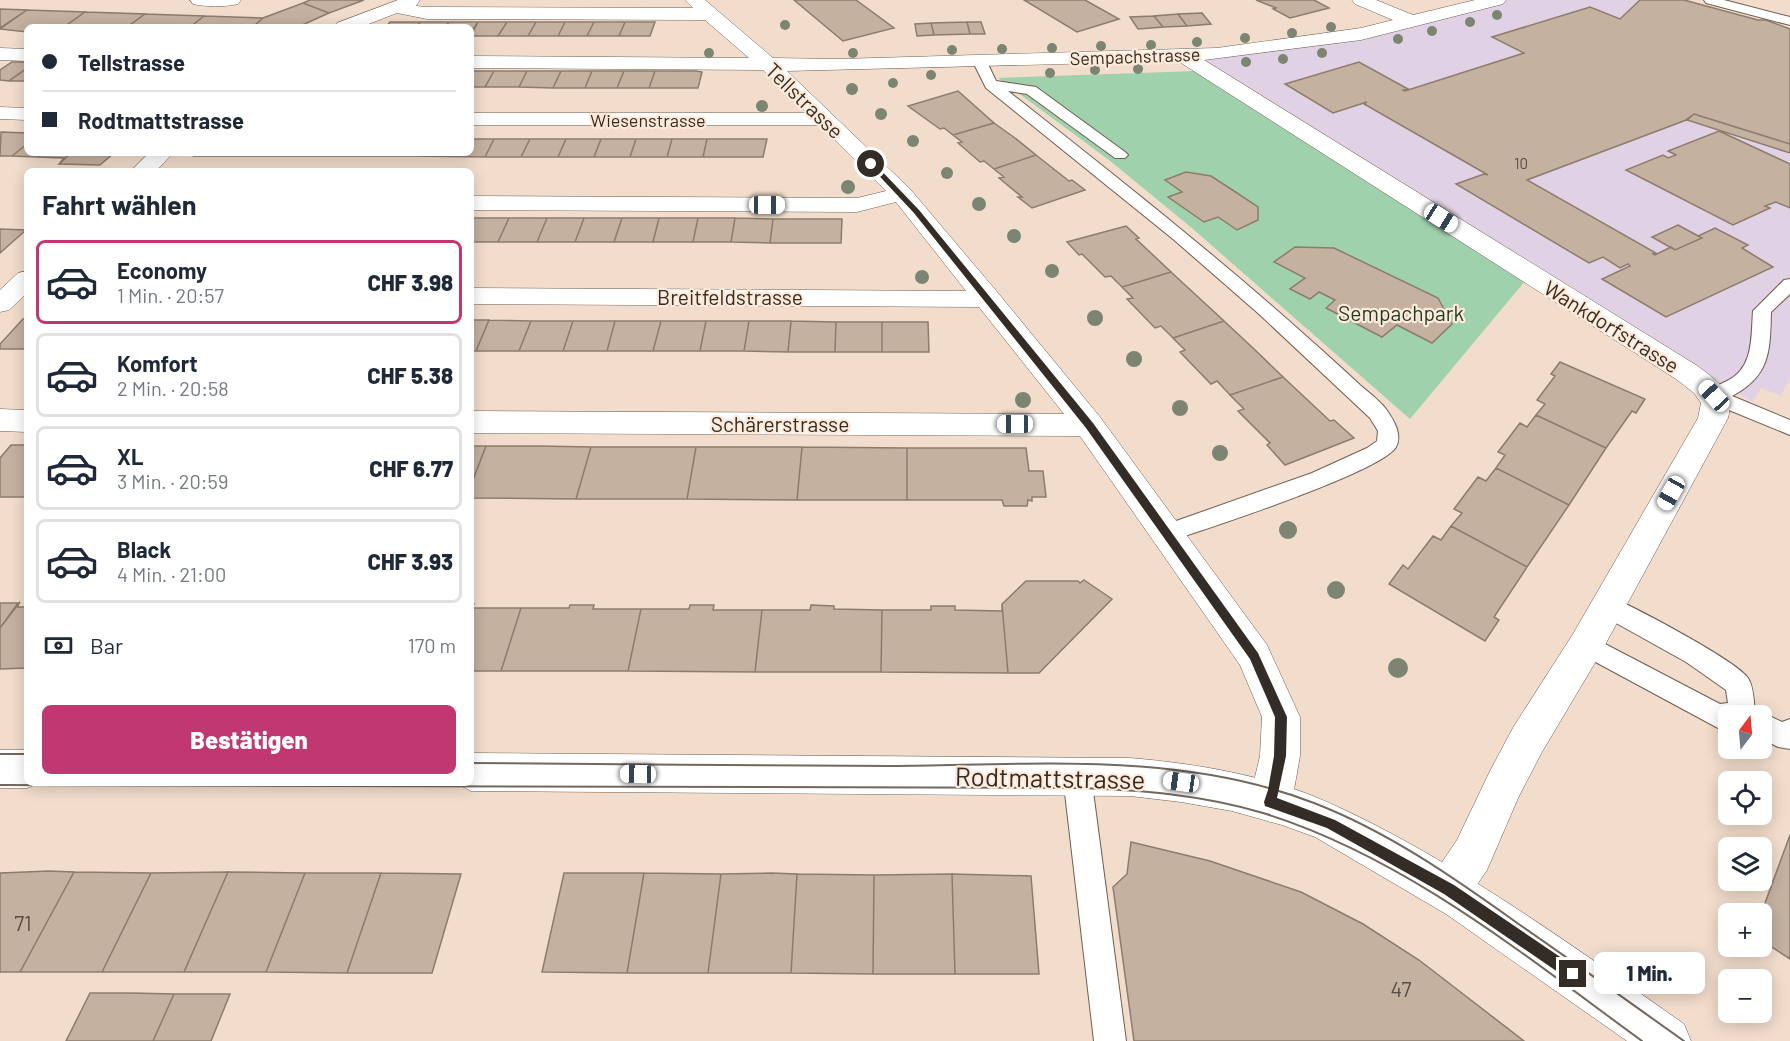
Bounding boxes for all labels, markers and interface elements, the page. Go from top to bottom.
street label: Sempachstrasse [1069,43,1201,69]
text: Tellstrasse [78,49,185,75]
street label: Tellstrasse [761,57,849,143]
text: Rodtmattstrasse [78,107,244,133]
street label: Wiesenstrasse [590,109,706,131]
route start [857,150,884,177]
house number: 10 [1514,154,1528,172]
text: Fahrt wählen [42,188,197,220]
car [749,196,785,214]
car [1421,201,1461,235]
icon: car [45,255,99,309]
text: Economy [117,257,207,283]
text: CHF 3.98 [368,269,453,295]
street label: Wankdorfstrasse [1540,274,1684,378]
text: 1 Min. · 20:57 [117,283,224,307]
street label: Breitfeldstrasse [657,284,803,309]
park label: Sempachpark [1338,300,1464,325]
icon: car [45,348,99,402]
text: Komfort [117,350,198,376]
text: CHF 5.38 [367,362,453,388]
text: 2 Min. · 20:58 [117,376,229,400]
car [1695,377,1733,415]
street label: Schärerstrasse [711,411,849,436]
car [997,415,1033,433]
icon: car [45,441,99,495]
text: XL [117,443,143,469]
text: CHF 6.77 [369,455,453,481]
text: 3 Min. · 20:59 [117,469,228,493]
car [1654,473,1688,513]
icon: car [45,534,99,588]
text: Black [117,536,171,562]
text: CHF 3.93 [368,548,453,574]
text: 4 Min. · 21:00 [117,562,226,586]
icon: cash [42,629,75,662]
text: Bar [90,632,123,658]
text: 170 m [408,633,456,657]
button: Bestätigen [42,705,456,774]
north arrow [1718,705,1772,759]
map controls [1718,705,1772,1023]
street label: Rodtmattstrasse [955,760,1145,794]
car [620,765,656,783]
car [1162,771,1200,793]
button: locate [1718,771,1772,825]
button: layers [1718,837,1772,891]
button: + [1718,903,1772,957]
house number: 71 [14,910,32,935]
callout: 1 Min. [1594,953,1705,995]
route end [1559,960,1586,987]
text: 1 Min. [1626,961,1673,985]
button: − [1718,969,1772,1023]
house number: 47 [1391,976,1412,1001]

